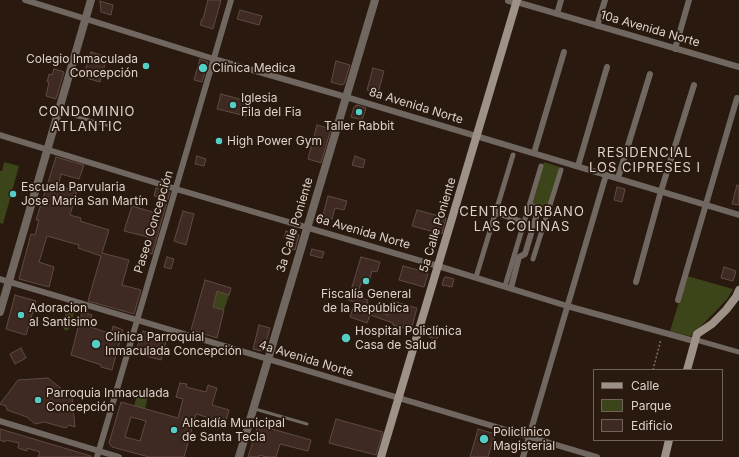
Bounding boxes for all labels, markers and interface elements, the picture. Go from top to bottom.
street label: 10a Avenida Norte [599,8,701,50]
place label: Colegio Inmaculada Concepción [26,52,138,80]
marker: Colegio Inmaculada Concepción [141,61,151,71]
place label: Clínica Medica [212,61,295,75]
marker: Clínica Medica [197,62,209,74]
street label: 8a Avenida Norte [367,85,465,127]
place label: Iglesia Fila del Fia [241,91,301,119]
marker: Iglesia Fila del Fia [228,100,238,110]
district label: CONDOMINIO ATLANTIC [38,104,136,135]
marker: Taller Rabbit [354,107,364,117]
place label: Taller Rabbit [324,119,394,133]
place label: High Power Gym [227,134,322,148]
marker: High Power Gym [214,136,224,146]
district label: RESIDENCIAL LOS CIPRESES I [589,145,701,176]
street label: Paseo Concepción [132,169,176,275]
street label: 3a Calle Poniente [274,176,316,274]
street label: 5a Calle Poniente [417,176,459,274]
place label: Escuela Parvularia Jose Maria San Martín [21,180,148,208]
marker: Escuela Parvularia Jose Maria San Martín [8,189,18,199]
district label: CENTRO URBANO LAS COLINAS [459,204,585,235]
street label: 6a Avenida Norte [314,212,412,252]
marker: Fiscalía General de la República [361,276,371,286]
place label: Fiscalía General de la República [321,287,411,315]
place label: Adoracion al Santisimo [29,301,97,329]
marker: Adoracion al Santisimo [16,310,26,320]
place label: Hospital Policlínica Casa de Salud [355,324,462,352]
place label: Clínica Parroquial Inmaculada Concepción [105,330,242,358]
marker: Hospital Policlínica Casa de Salud [340,332,352,344]
marker: Clínica Parroquial Inmaculada Concepción [90,338,102,350]
street label: 4a Avenida Norte [257,338,355,380]
legend [593,369,723,441]
text: Calle [631,378,659,393]
place label: Parroquia Inmaculada Concepción [46,386,169,414]
marker: Parroquia Inmaculada Concepción [33,395,43,405]
text: Parque [631,398,671,413]
place label: Alcaldía Municipal de Santa Tecla [182,416,285,444]
text: Edificio [631,418,673,433]
marker: Alcaldía Municipal de Santa Tecla [169,425,179,435]
place label: Policlinico Magisterial [493,425,555,453]
marker: Policlinico Magisterial [478,433,490,445]

